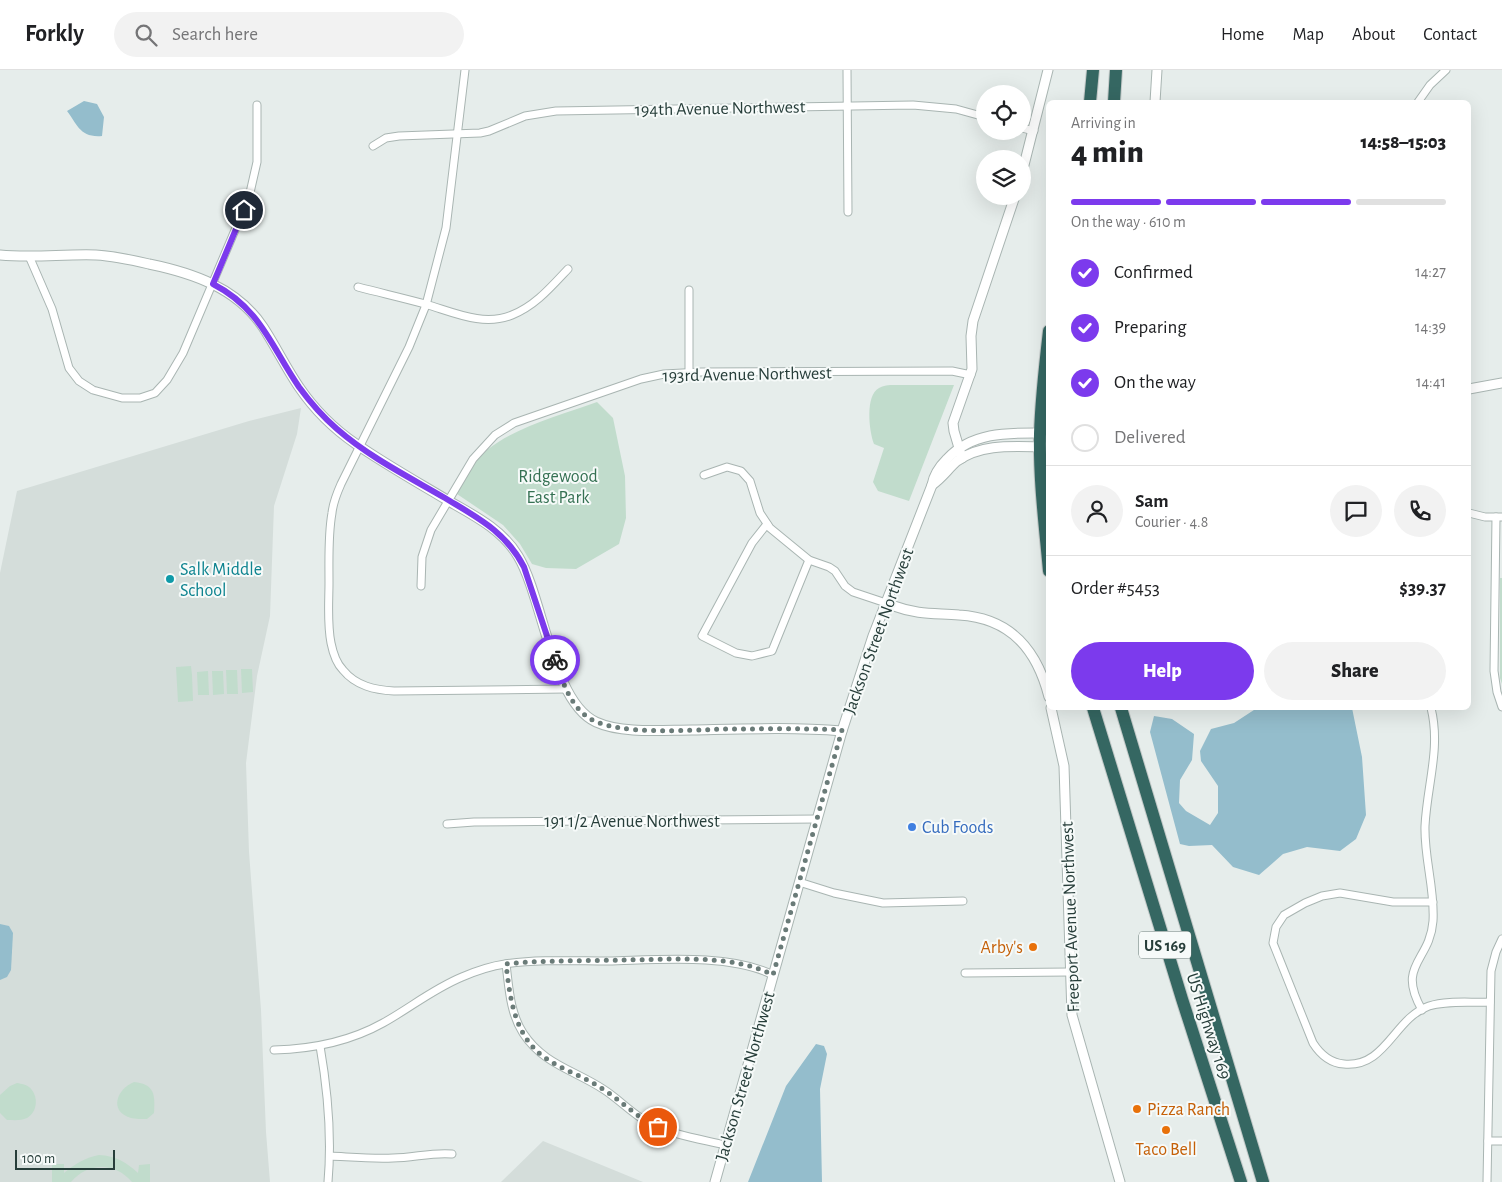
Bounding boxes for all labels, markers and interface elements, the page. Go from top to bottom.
search box [114,12,464,57]
icon: search [132,21,160,49]
text: Forkly [25,22,84,46]
text: Search here [172,25,258,44]
text: Home [1221,26,1264,44]
text: Map [1292,26,1324,44]
text: About [1352,26,1395,44]
text: Contact [1423,26,1477,44]
map controls [976,85,1031,205]
button: locate [976,85,1031,140]
street label: 194th Avenue Northwest [635,99,806,119]
text: Arriving in [1071,115,1136,131]
text: 14:58–15:03 [1361,133,1446,152]
text: 4 min [1071,136,1144,168]
button: layers [976,150,1031,205]
pin [223,189,265,231]
icon: home [230,196,258,224]
text: On the way · 610 m [1071,214,1186,230]
icon: check [1071,259,1099,287]
text: Confirmed [1114,263,1193,282]
text: 14:27 [1415,264,1446,280]
icon: check [1071,314,1099,342]
text: Preparing [1114,318,1187,337]
text: 14:39 [1415,319,1446,335]
street label: 193rd Avenue Northwest [662,365,832,385]
icon: check [1071,369,1099,397]
text: On the way [1114,373,1196,392]
text: 14:41 [1416,374,1446,390]
text: Delivered [1114,428,1186,447]
park label: Ridgewood East Park [518,468,598,507]
button: person [1071,485,1123,537]
button: chat [1330,485,1382,537]
button: phone [1394,485,1446,537]
text: Sam [1135,492,1169,511]
text: Courier · 4.8 [1135,514,1208,530]
street label: Jackson Street Northwest [840,546,917,717]
place label: Salk Middle School [180,561,262,600]
marker: Salk Middle School [164,573,176,585]
text: Order #5453 [1071,579,1160,598]
text: $39.37 [1399,579,1446,598]
courier [530,635,580,685]
button: Help [1071,642,1254,700]
button: Share [1264,642,1446,700]
icon: bike [541,646,569,674]
street label: 191 1/2 Avenue Northwest [544,813,720,831]
place label: Cub Foods [922,819,993,837]
marker: Cub Foods [906,821,918,833]
street label: Freeport Avenue Northwest [1059,821,1083,1013]
road number: US 169 [1139,932,1191,958]
place label: Arby's [981,939,1023,957]
marker: Arby's [1027,941,1039,953]
street label: US Highway 169 [1182,971,1234,1082]
street label: Jackson Street Northwest [713,989,779,1163]
place label: Pizza Ranch [1147,1101,1230,1119]
marker: Pizza Ranch [1131,1103,1143,1115]
pin [637,1106,679,1148]
icon: bag [644,1113,672,1141]
marker: Taco Bell [1160,1124,1172,1136]
place label: Taco Bell [1135,1141,1197,1159]
scale bar [15,1147,115,1170]
text: 100 m [22,1152,55,1166]

